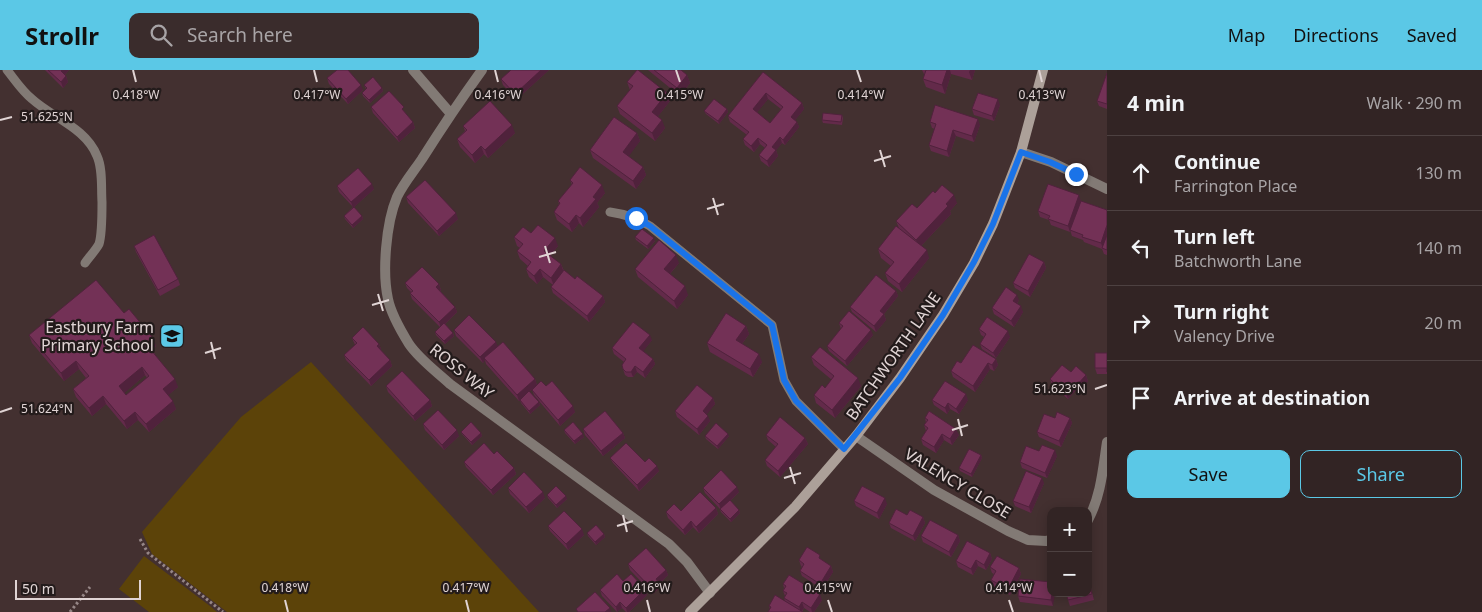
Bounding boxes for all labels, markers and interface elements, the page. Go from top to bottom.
search box [129,13,479,58]
text: Strollr [25,19,99,52]
icon: search [147,21,175,49]
text: Search here [187,22,293,48]
text: Map [1228,23,1265,47]
text: Directions [1293,23,1379,47]
text: Saved [1407,23,1457,47]
text: 0.418°W [113,86,159,103]
text: 0.417°W [294,86,340,103]
text: 0.416°W [475,86,521,103]
text: 0.415°W [657,86,703,103]
text: 0.414°W [838,86,884,103]
text: 0.413°W [1019,86,1065,103]
text: 4 min [1127,89,1185,117]
text: Walk · 290 m [1367,92,1462,114]
text: 51.625°N [21,108,73,125]
text: Continue [1174,149,1260,175]
icon: ahead [1127,159,1155,187]
text: 130 m [1415,162,1462,184]
route end [1065,163,1088,186]
text: Farrington Place [1174,175,1297,197]
route start [625,207,648,230]
text: Turn left [1174,224,1255,250]
icon: left [1127,234,1155,262]
text: 140 m [1415,237,1462,259]
text: Batchworth Lane [1174,250,1302,272]
street label: BATCHWORTH LANE [840,288,946,424]
text: Turn right [1174,299,1269,325]
icon: right [1127,309,1155,337]
text: 20 m [1425,312,1462,334]
place label: Eastbury Farm Primary School [41,316,154,356]
school or university icon: Eastbury Farm Primary School [159,323,185,349]
text: Valency Drive [1174,325,1275,347]
street label: ROSS WAY [425,338,499,404]
text: 51.623°N [1034,380,1086,397]
icon: arrive [1127,384,1155,412]
text: Arrive at destination [1174,385,1370,411]
text: 51.624°N [21,400,73,417]
street label: VALENCY CLOSE [901,443,1015,523]
button: Save [1127,450,1290,498]
button: Share [1300,450,1462,498]
map controls [1047,507,1092,597]
button: + [1047,507,1092,552]
button: − [1047,552,1092,597]
scale bar [15,577,141,600]
text: 50 m [22,579,55,598]
text: 0.418°W [262,579,308,596]
text: 0.417°W [443,579,489,596]
text: 0.416°W [624,579,670,596]
text: 0.415°W [805,579,851,596]
text: 0.414°W [986,579,1032,596]

